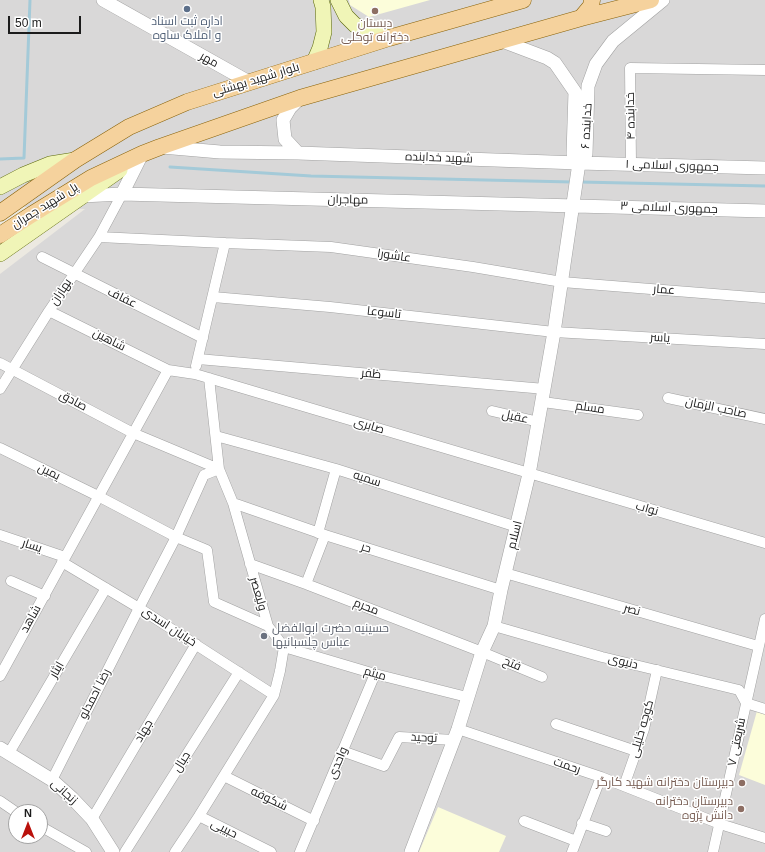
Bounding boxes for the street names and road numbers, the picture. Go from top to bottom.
street label: مهر [197,49,221,71]
street label: بلوار شهید بهشتی [211,60,301,100]
street label: خدابنده ۴ [623,92,639,140]
street label: خدابنده ۶ [579,103,595,149]
street label: شهید خدابنده [405,150,473,166]
street label: جمهوری اسلامی ۱ [625,157,719,175]
street label: پل شهید چمران [9,180,81,232]
street label: مهاجران [328,192,368,208]
street label: جمهوری اسلامی ۳ [620,199,718,217]
street label: عاشورا [376,247,412,265]
street label: بهاران [47,276,75,308]
street label: عمار [653,282,675,298]
street label: عفاف [105,285,139,311]
street label: تاسوعا [366,304,402,322]
street label: شاهین [90,326,128,354]
street label: یاسر [650,330,670,346]
street label: ظفر [360,366,382,382]
street label: صادق [57,388,89,414]
street label: صاحب الزمان [684,394,748,422]
street label: مسلم [574,399,606,417]
street label: عقیل [500,407,530,427]
street label: صابری [352,415,386,437]
street label: یمین [35,460,63,484]
street label: سمیه [351,468,383,490]
street label: نواب [634,499,660,519]
street label: اسلام [505,519,525,551]
street label: یسار [20,536,44,556]
street label: حر [359,540,373,556]
street label: ولیعصر [246,575,270,613]
street label: محرم [351,596,381,618]
street label: نصر [622,601,642,619]
street label: شاهد [18,603,44,635]
street label: خیابان اسدی [139,604,199,650]
street label: دنیوی [607,651,639,673]
street label: فتح [501,654,523,674]
street label: ایثار [47,659,67,681]
street label: میثم [362,664,388,684]
street label: رضا احمدلو [76,666,114,722]
street label: کوچه خلیلی [627,698,657,760]
street label: شریعتی ۷ [725,716,749,768]
street label: جهاد [132,717,156,745]
street label: توحید [410,730,438,746]
street label: واحدی [325,745,351,781]
street label: جبال [170,749,194,775]
street label: رحمت [552,755,582,777]
street label: زنجانی [48,776,80,808]
street label: شکوفه [248,784,290,814]
street label: حبیبی [208,816,240,842]

